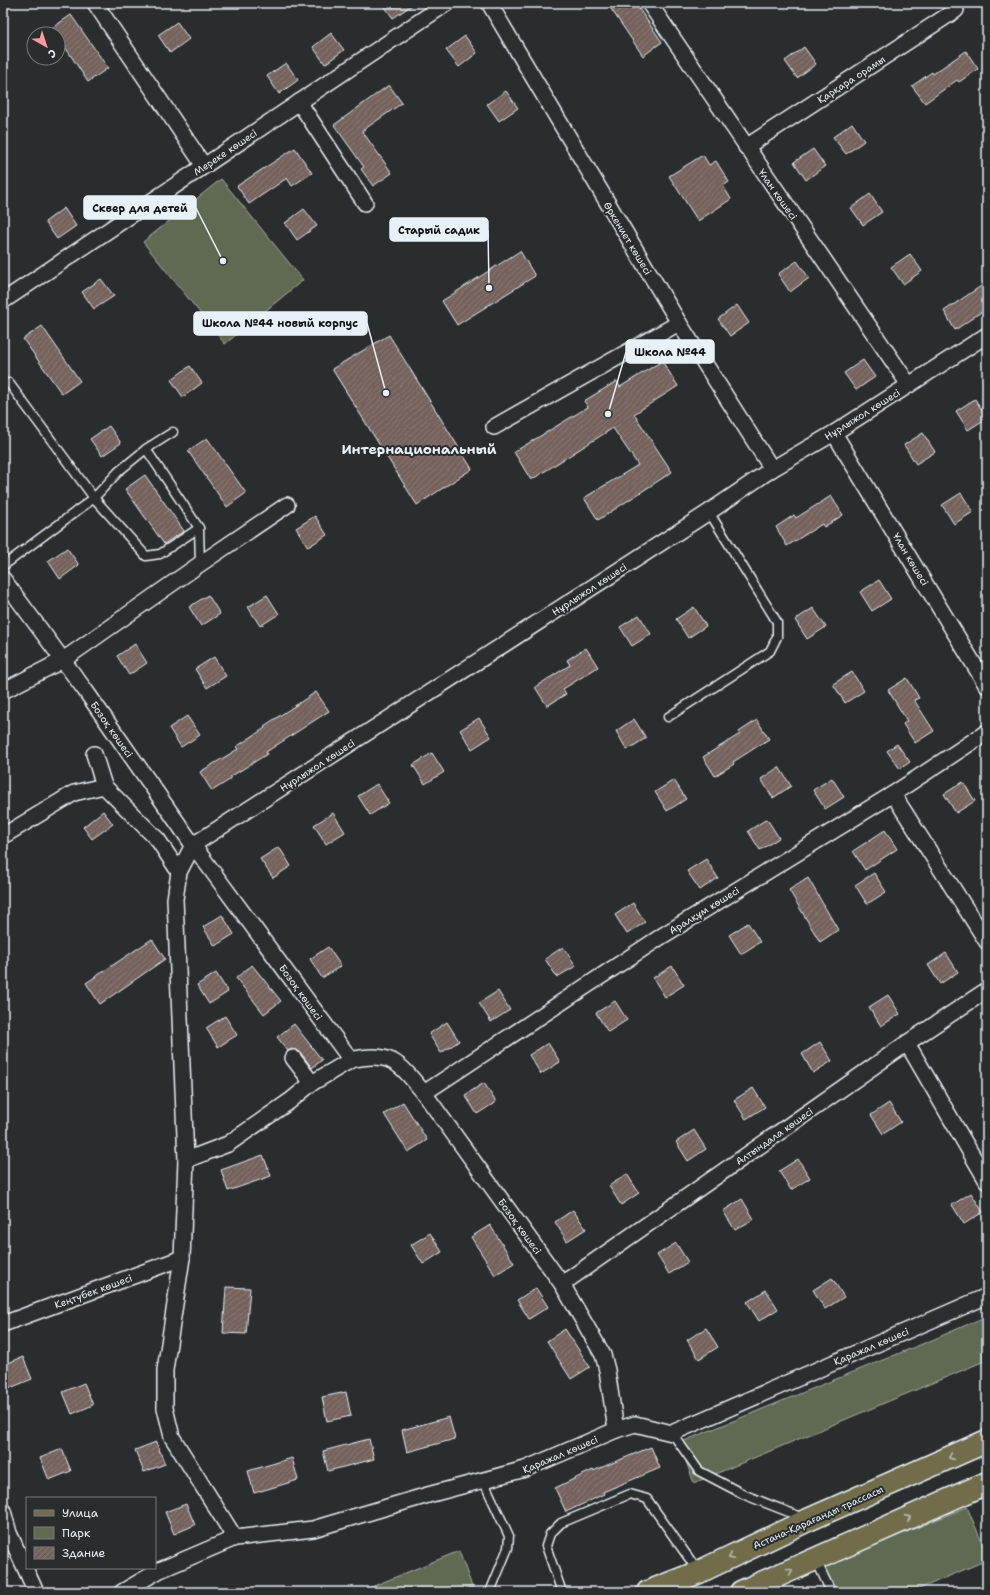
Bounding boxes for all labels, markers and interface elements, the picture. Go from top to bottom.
north arrow [26,26,66,66]
text: С [44,45,59,61]
street label: Қарқара орамы [815,53,888,106]
street label: Мереке көшесі [191,126,260,178]
street label: Ұлан көшесі [755,166,800,222]
callout: Сквер для детей [84,196,196,219]
street label: Өркениет көшесі [601,199,655,277]
text: Сквер для детей [92,201,188,216]
callout: Старый садик [390,218,488,241]
text: Старый садик [398,223,480,238]
callout: Школа №44 новый корпус [194,312,367,335]
text: Школа №44 новый корпус [202,316,358,331]
callout: Школа №44 [626,340,714,363]
text: Школа №44 [634,345,706,360]
street label: Нұрлыжол көшесі [822,386,903,443]
district label: Интернациональный [342,440,497,458]
street label: Ұлан көшесі [890,530,932,588]
street label: Нұрлыжол көшесі [549,560,629,618]
street label: Бозоқ көшесі [87,699,136,760]
street label: Нұрлыжол көшесі [277,736,357,794]
street label: Аралқұм көшесі [667,884,742,937]
street label: Бозоқ көшесі [276,962,325,1023]
street label: Алтындала көшесі [733,1105,816,1168]
street label: Бозоқ көшесі [495,1196,544,1257]
street label: Кеңтүбек көшесі [53,1271,134,1312]
street label: Қаражал көшесі [832,1325,911,1368]
street label: Қаражал көшесі [521,1433,600,1476]
one-way arrow [948,1452,956,1460]
street label: Астана-Қарағанды трассасы [751,1483,885,1552]
legend [26,1497,156,1569]
text: Улица [62,1505,99,1521]
one-way arrow [904,1515,912,1523]
text: Парк [62,1525,91,1541]
text: Здание [62,1545,106,1561]
one-way arrow [727,1552,735,1560]
one-way arrow [786,1567,793,1575]

